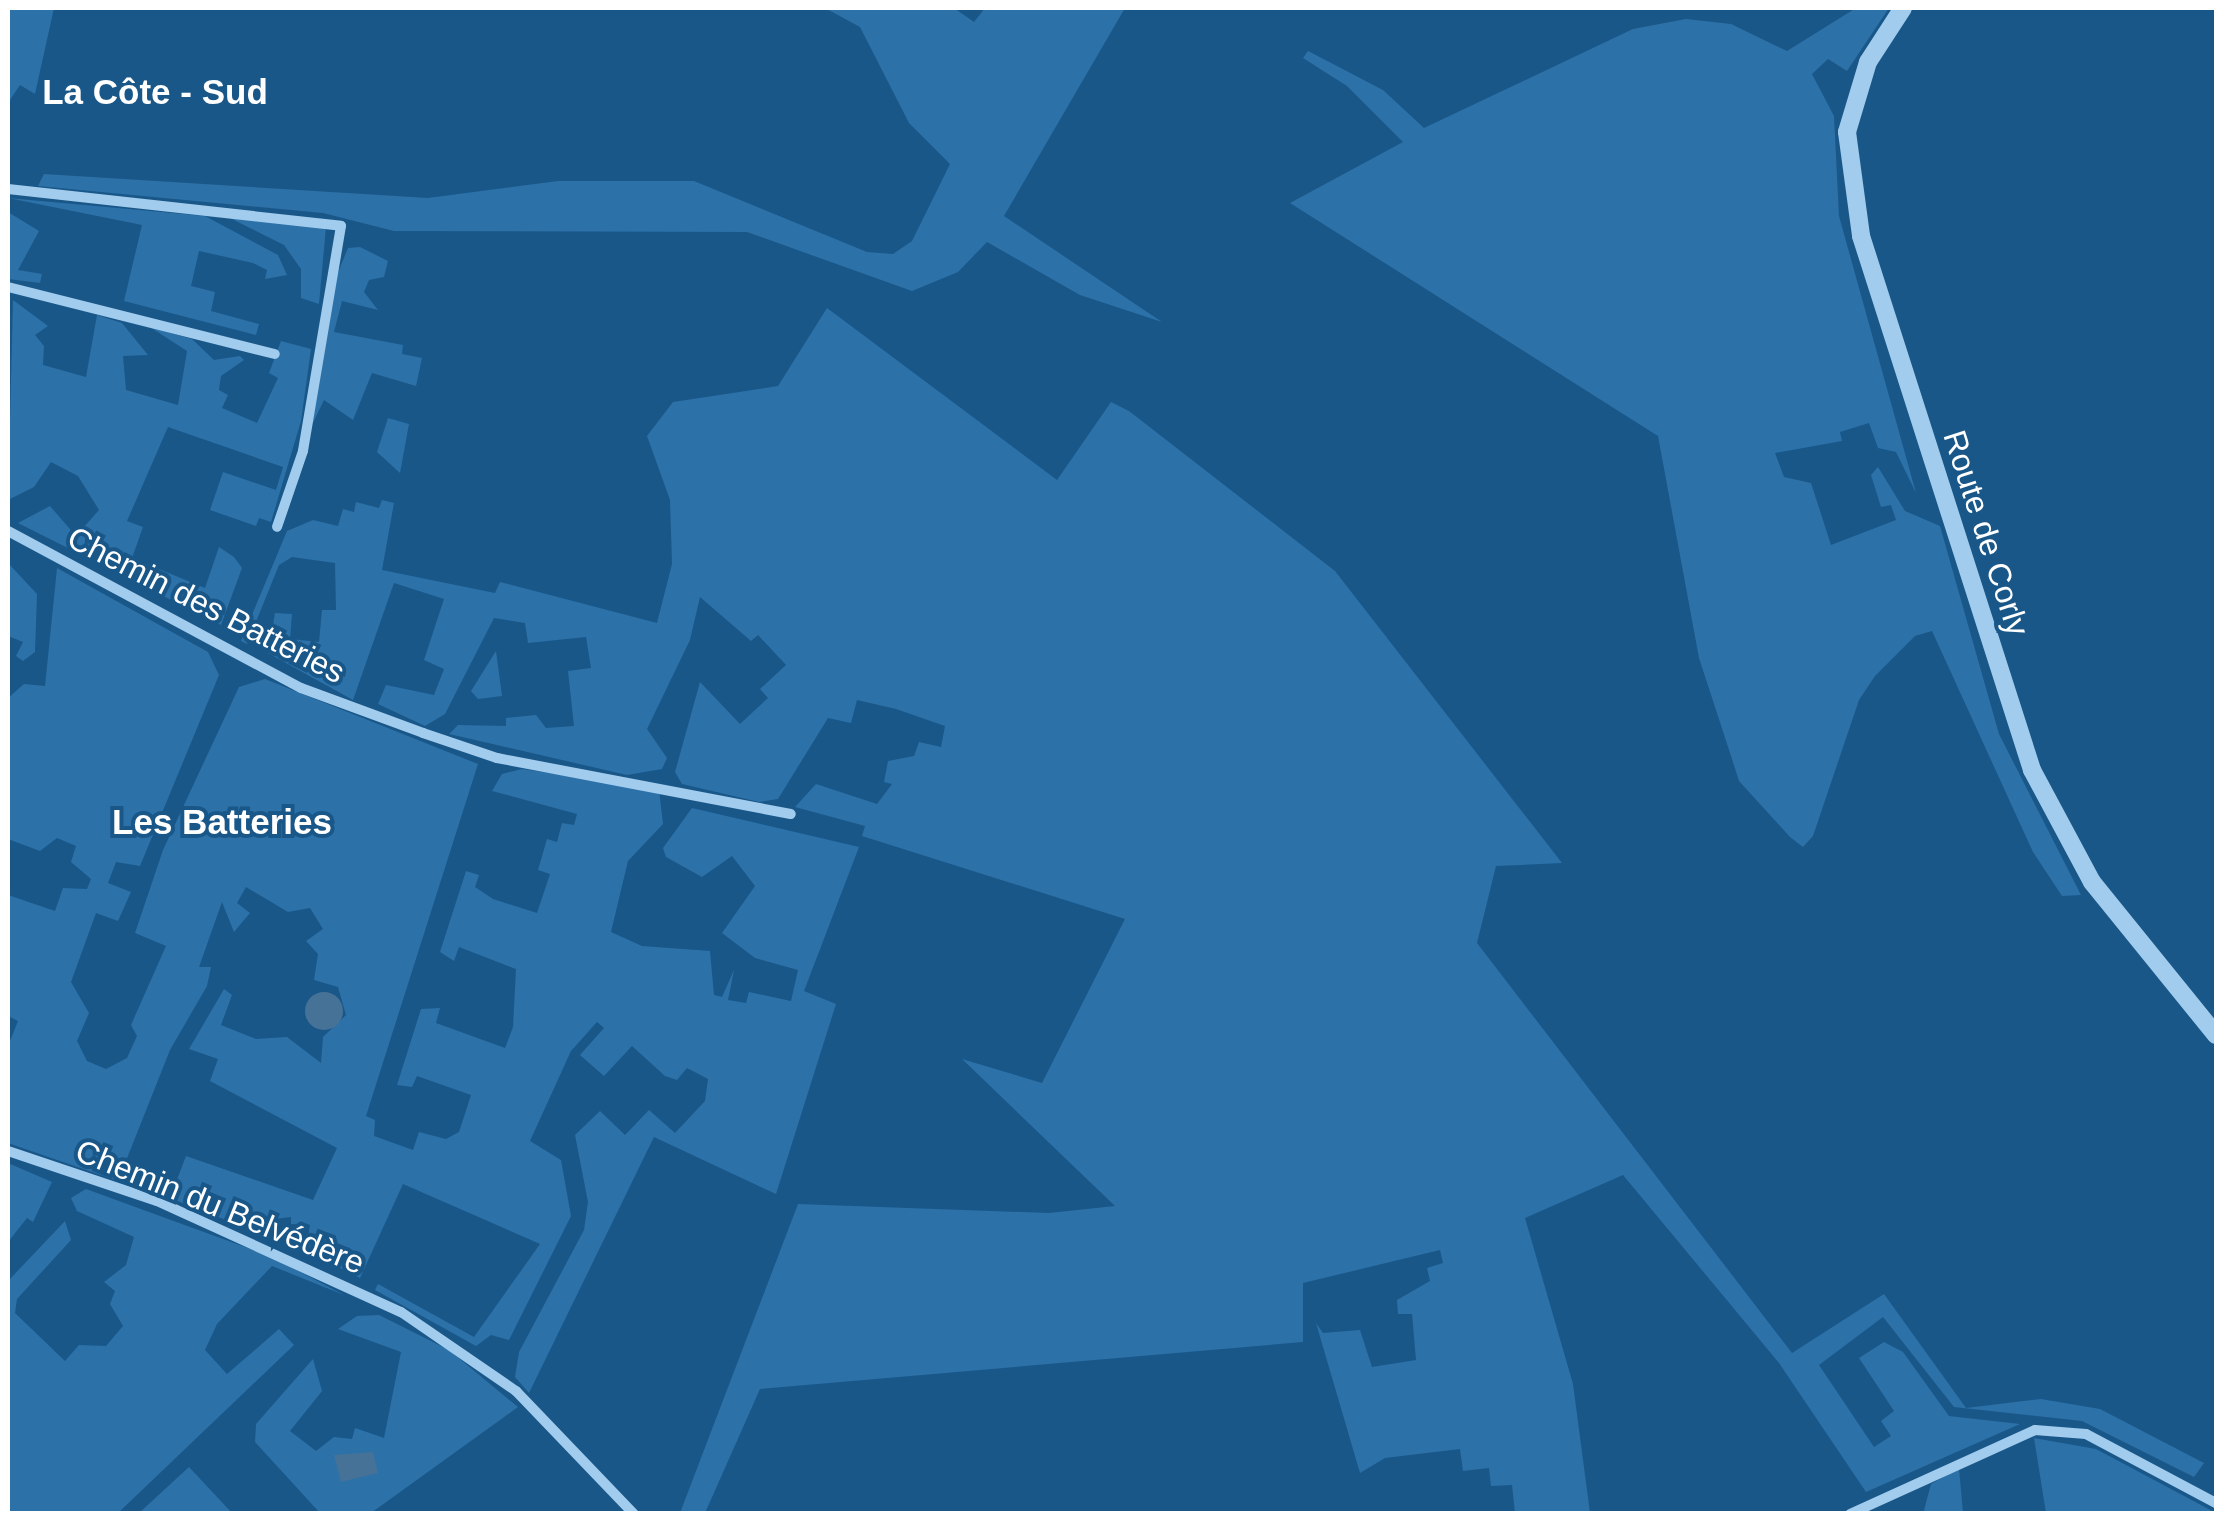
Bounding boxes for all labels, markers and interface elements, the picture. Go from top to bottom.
district label: La Côte - Sud [42,71,268,113]
street label: Route de Corly [1935,426,2037,640]
street label: Chemin des Batteries [61,518,351,692]
district label: Les Batteries [112,801,332,843]
street label: Chemin du Belvédère [70,1132,370,1282]

